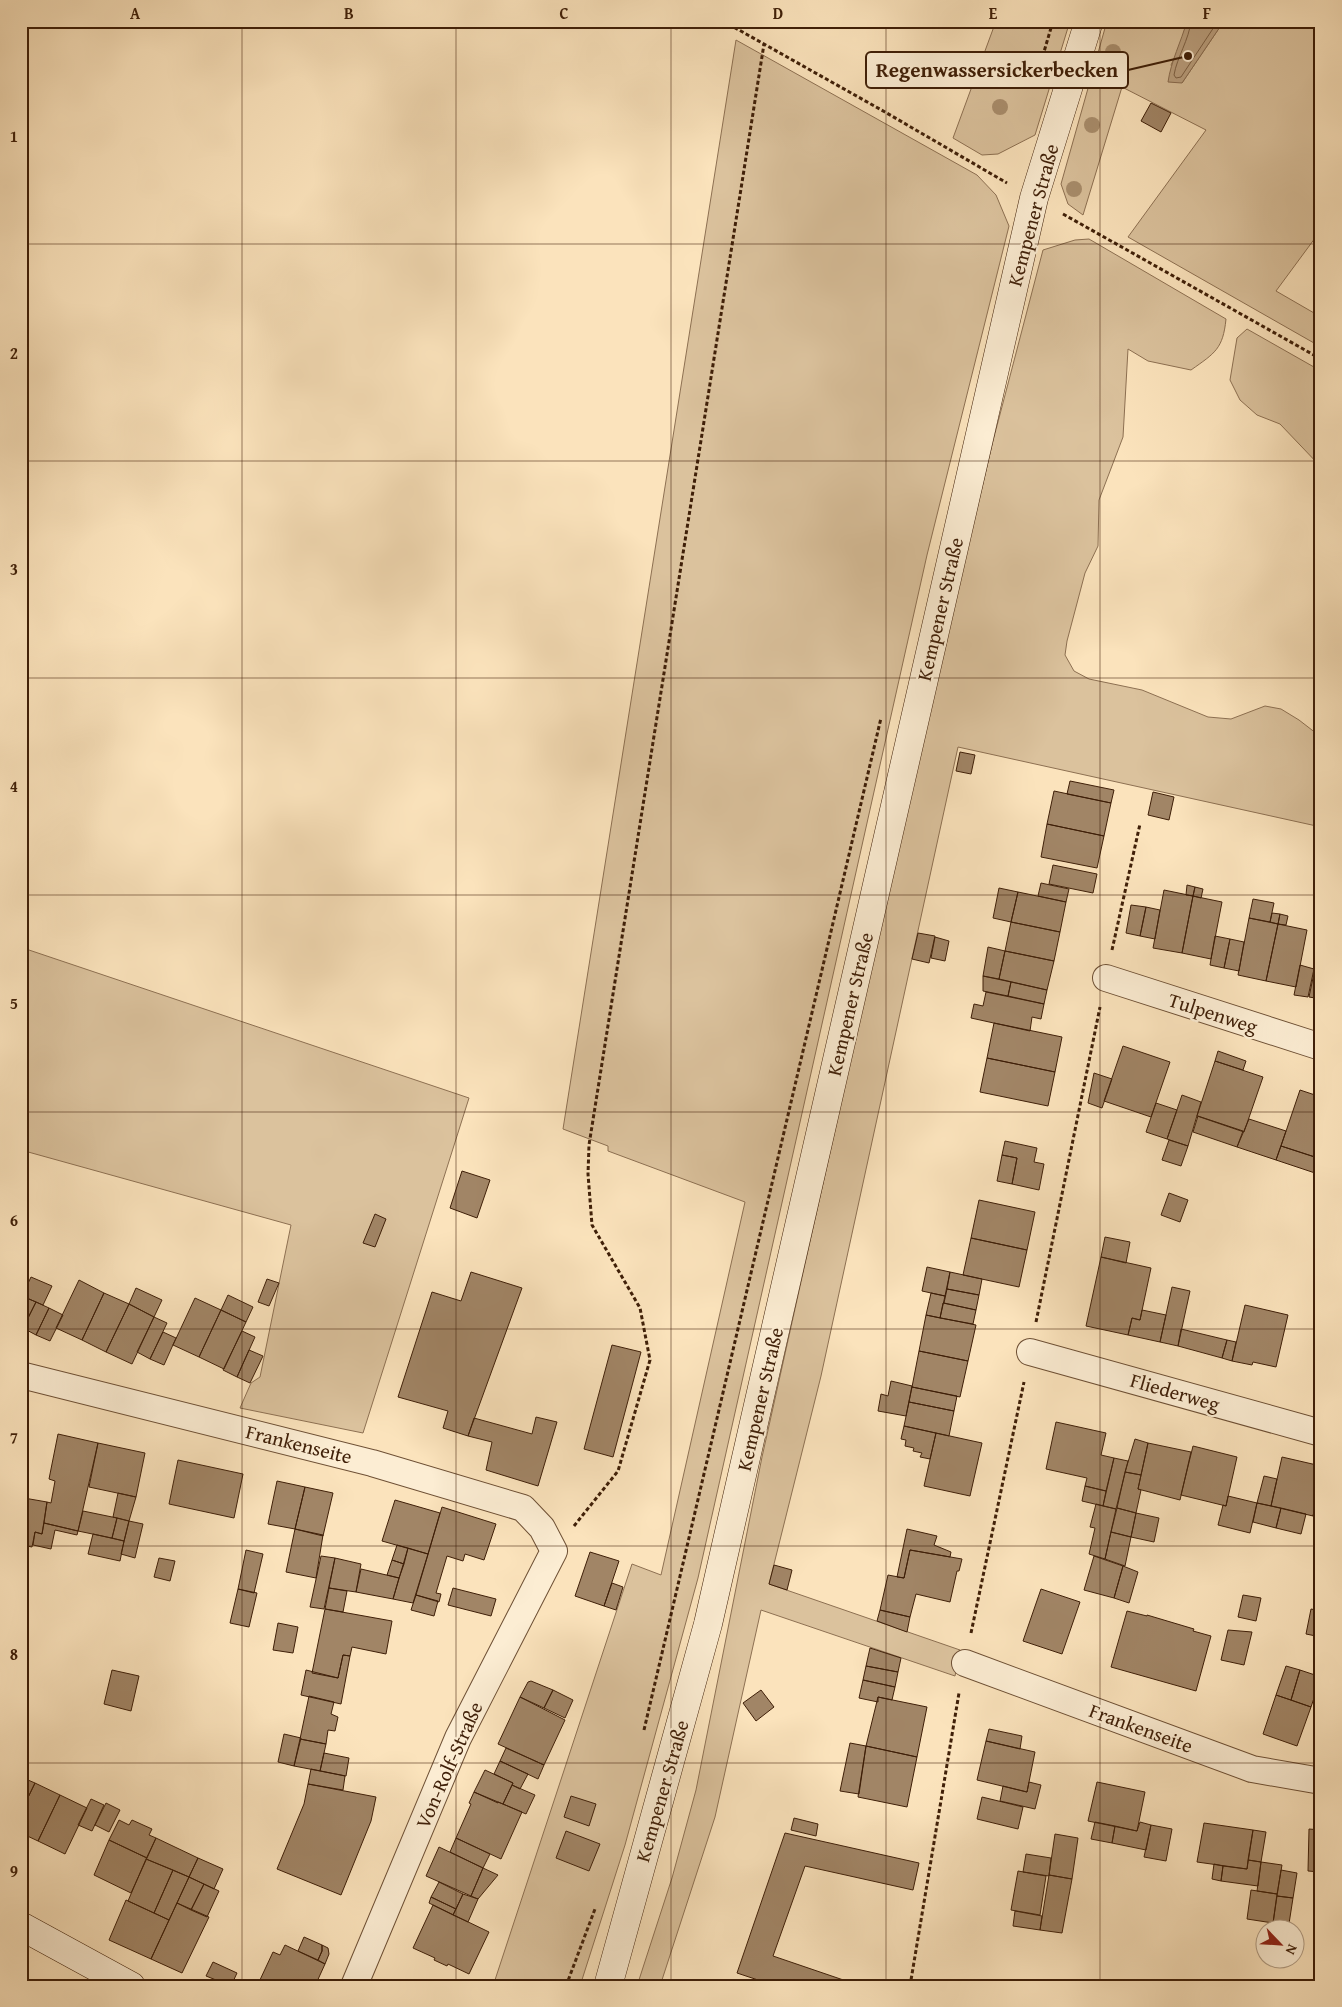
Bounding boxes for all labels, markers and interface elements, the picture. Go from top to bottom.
text: A [130,1,141,25]
text: B [344,1,354,25]
text: C [559,1,569,25]
text: D [773,1,783,25]
text: E [989,1,998,25]
text: F [1203,1,1211,25]
callout: Regenwassersickerbecken [866,52,1128,88]
text: Regenwassersickerbecken [876,54,1119,85]
text: 1 [10,124,18,148]
street label: Kempener Straße [1000,140,1065,289]
text: 2 [10,341,18,365]
street label: Kempener Straße [909,534,970,683]
text: 3 [10,557,18,581]
text: 4 [10,774,18,798]
street label: Kempener Straße [819,929,880,1078]
street label: Tulpenweg [1165,984,1262,1041]
text: 5 [10,991,18,1015]
text: 6 [10,1208,18,1232]
street label: Kempener Straße [729,1324,790,1473]
street label: Fliederweg [1127,1365,1223,1418]
street label: Frankenseite [243,1416,355,1471]
text: 7 [10,1425,18,1449]
text: 8 [10,1642,18,1666]
street label: Frankenseite [1085,1695,1197,1760]
street label: Von-Rolf-Straße [408,1697,490,1833]
street label: Kempener Straße [627,1716,696,1865]
text: 9 [10,1859,18,1883]
north arrow [1254,1920,1304,1970]
text: N [1280,1941,1303,1959]

